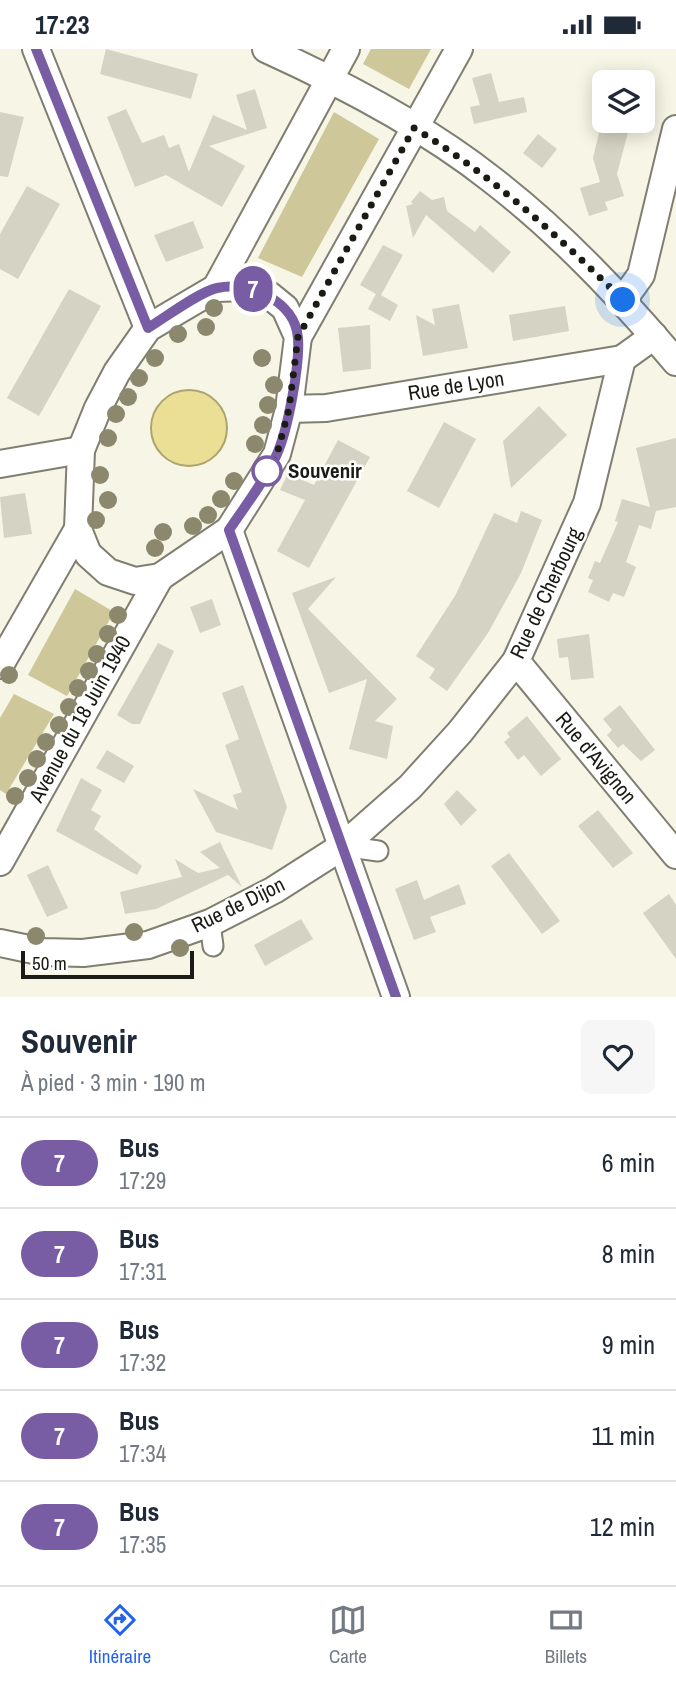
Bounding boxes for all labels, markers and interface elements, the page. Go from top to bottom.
text: 17:23 [35,7,90,42]
map controls [592,70,655,133]
button: layers [592,70,655,133]
line badge: 7 [230,266,276,312]
text: 7 [248,273,258,305]
your location [605,282,640,317]
street label: Rue de Lyon [406,364,506,407]
marker: Souvenir [252,456,282,486]
place label: Souvenir [288,456,362,485]
street label: Rue de Cherbourg [502,522,589,663]
street label: Avenue du 18 Juin 1940 [21,630,137,808]
street label: Rue d'Avignon [549,705,644,810]
street label: Rue de Dijon [186,869,289,940]
scale bar [21,948,194,980]
text: 50 m [32,950,67,976]
text: Souvenir [21,1019,137,1063]
button: heart [581,1020,655,1094]
text: À pied · 3 min · 190 m [21,1067,206,1098]
text: Bus [119,1130,159,1165]
text: 6 min [602,1145,655,1180]
text: 7 [54,1147,65,1179]
text: 17:29 [119,1165,166,1196]
text: Bus [119,1221,159,1256]
text: 8 min [602,1236,655,1271]
text: 7 [54,1238,65,1270]
text: 17:31 [119,1256,166,1287]
text: Bus [119,1312,159,1347]
text: 9 min [602,1327,655,1362]
text: 7 [54,1329,65,1361]
text: 17:32 [119,1347,166,1378]
text: Bus [119,1403,159,1438]
text: 11 min [591,1418,655,1453]
text: 7 [54,1420,65,1452]
text: 17:34 [119,1438,166,1469]
text: Bus [119,1494,159,1529]
text: 12 min [590,1509,655,1544]
text: 7 [54,1511,65,1543]
text: 17:35 [119,1529,166,1560]
tab: Itinéraire [89,1601,151,1669]
tab: Carte [329,1601,367,1669]
tab: Billets [545,1601,587,1669]

